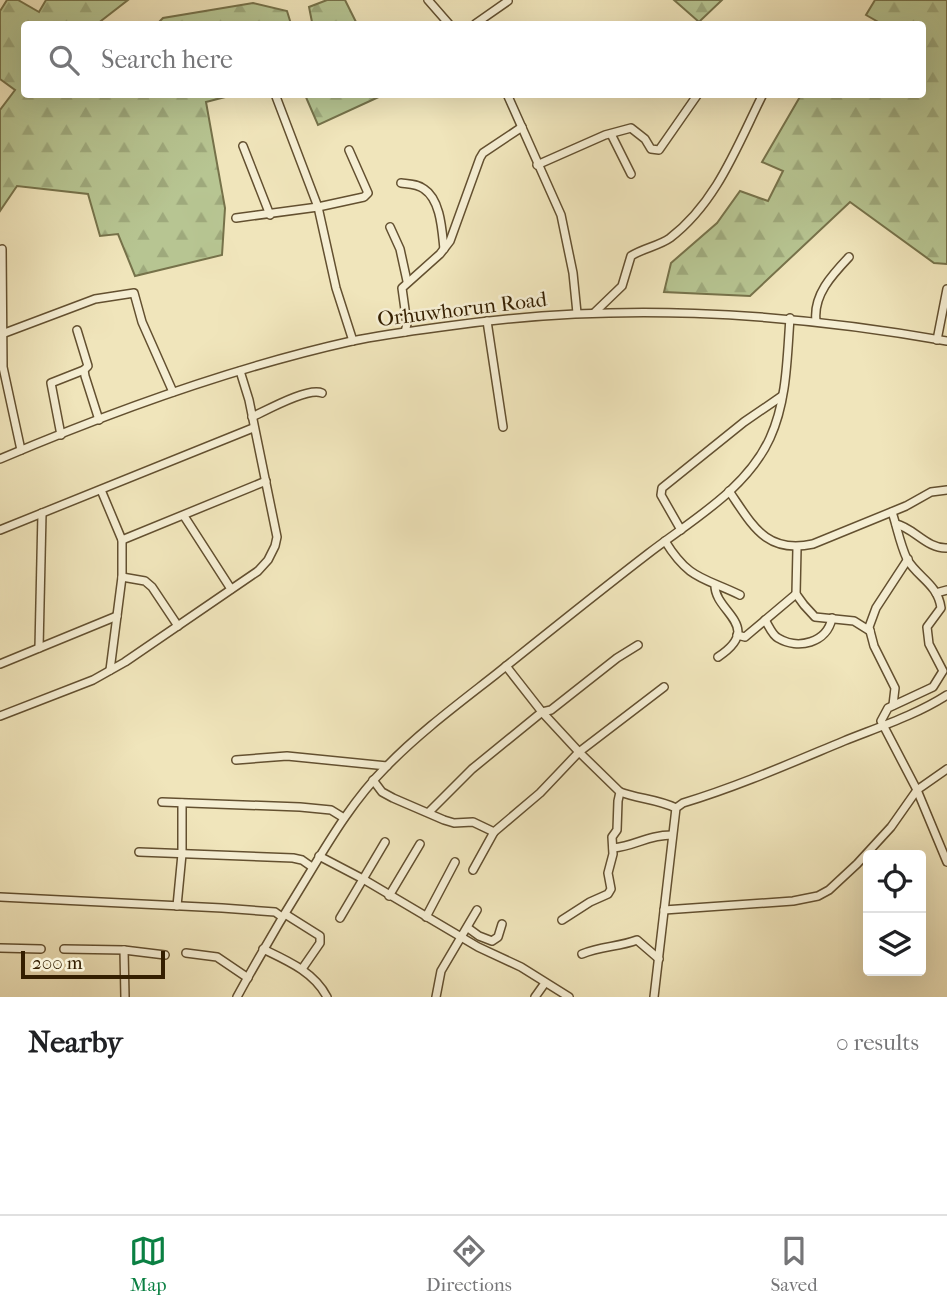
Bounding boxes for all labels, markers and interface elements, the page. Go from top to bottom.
search box [21,21,926,98]
icon: search [45,41,83,79]
text: Search here [101,44,233,75]
street label: Orhuwhorun Road [376,287,549,331]
map controls [863,850,926,976]
button: locate [863,850,926,913]
button: layers [863,913,926,976]
scale bar [21,948,164,980]
text: 200 m [32,952,83,974]
text: Nearby [28,1025,123,1060]
text: 0 results [836,1029,919,1056]
tab: Map [129,1232,167,1296]
tab: Directions [426,1232,512,1296]
tab: Saved [770,1232,818,1296]

